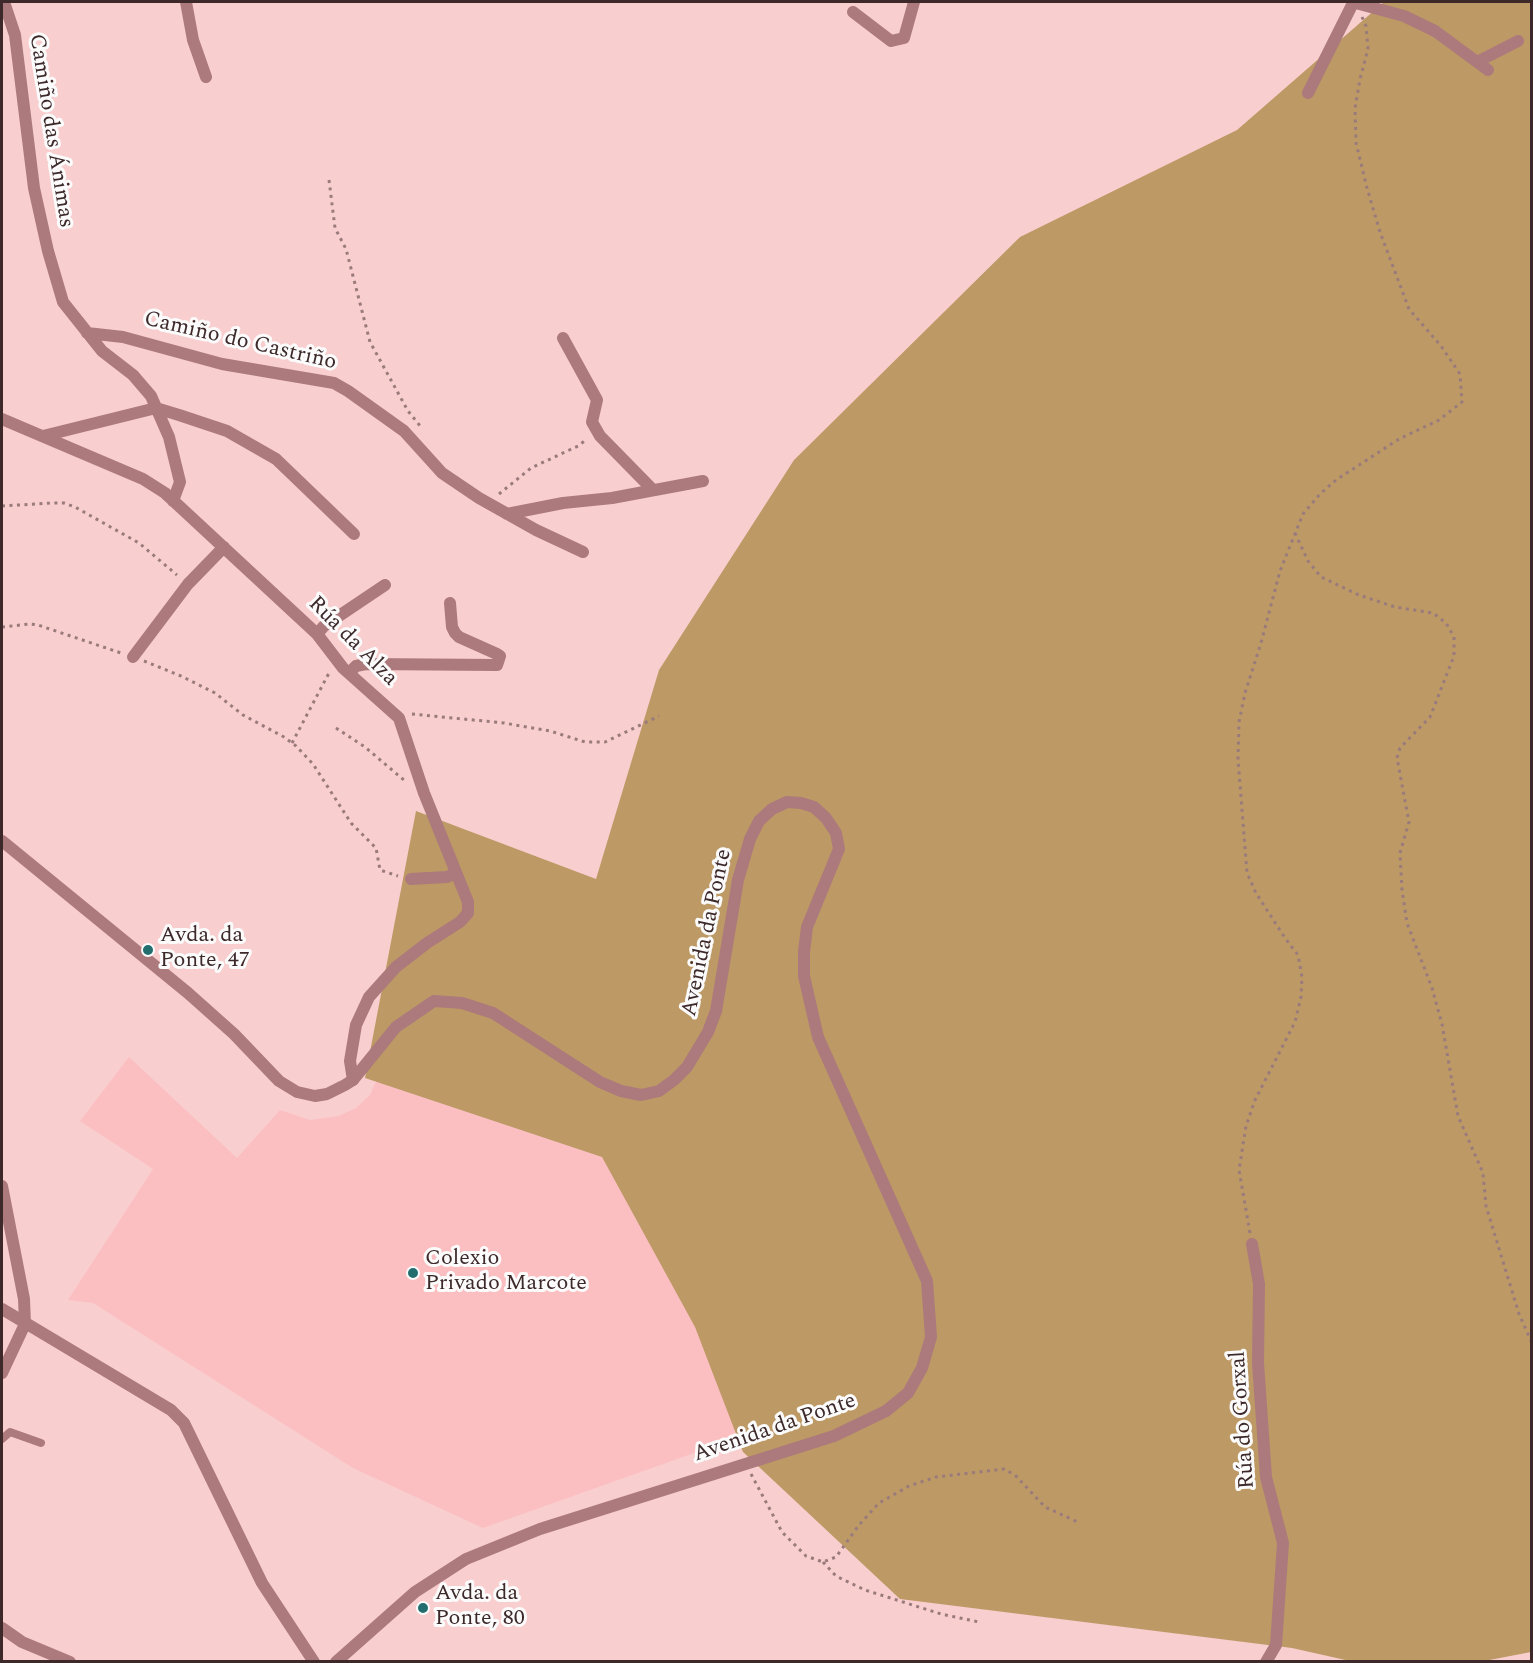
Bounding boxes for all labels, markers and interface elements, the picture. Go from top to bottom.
street label: Camiño das Ánimas [22,32,78,230]
street label: Camiño do Castriño [141,307,339,377]
street label: Rúa da Alza [302,592,402,692]
street label: Avenida da Ponte [677,847,739,1019]
place label: Avda. da Ponte, 47 [160,924,250,975]
marker: Avda. da Ponte, 47 [141,943,155,957]
place label: Colexio Privado Marcote [425,1247,587,1298]
marker: Colexio Privado Marcote [406,1266,420,1280]
street label: Rúa do Gorxal [1226,1350,1262,1490]
street label: Avenida da Ponte [690,1389,860,1469]
place label: Avda. da Ponte, 80 [435,1582,525,1634]
marker: Avda. da Ponte, 80 [416,1601,430,1615]

